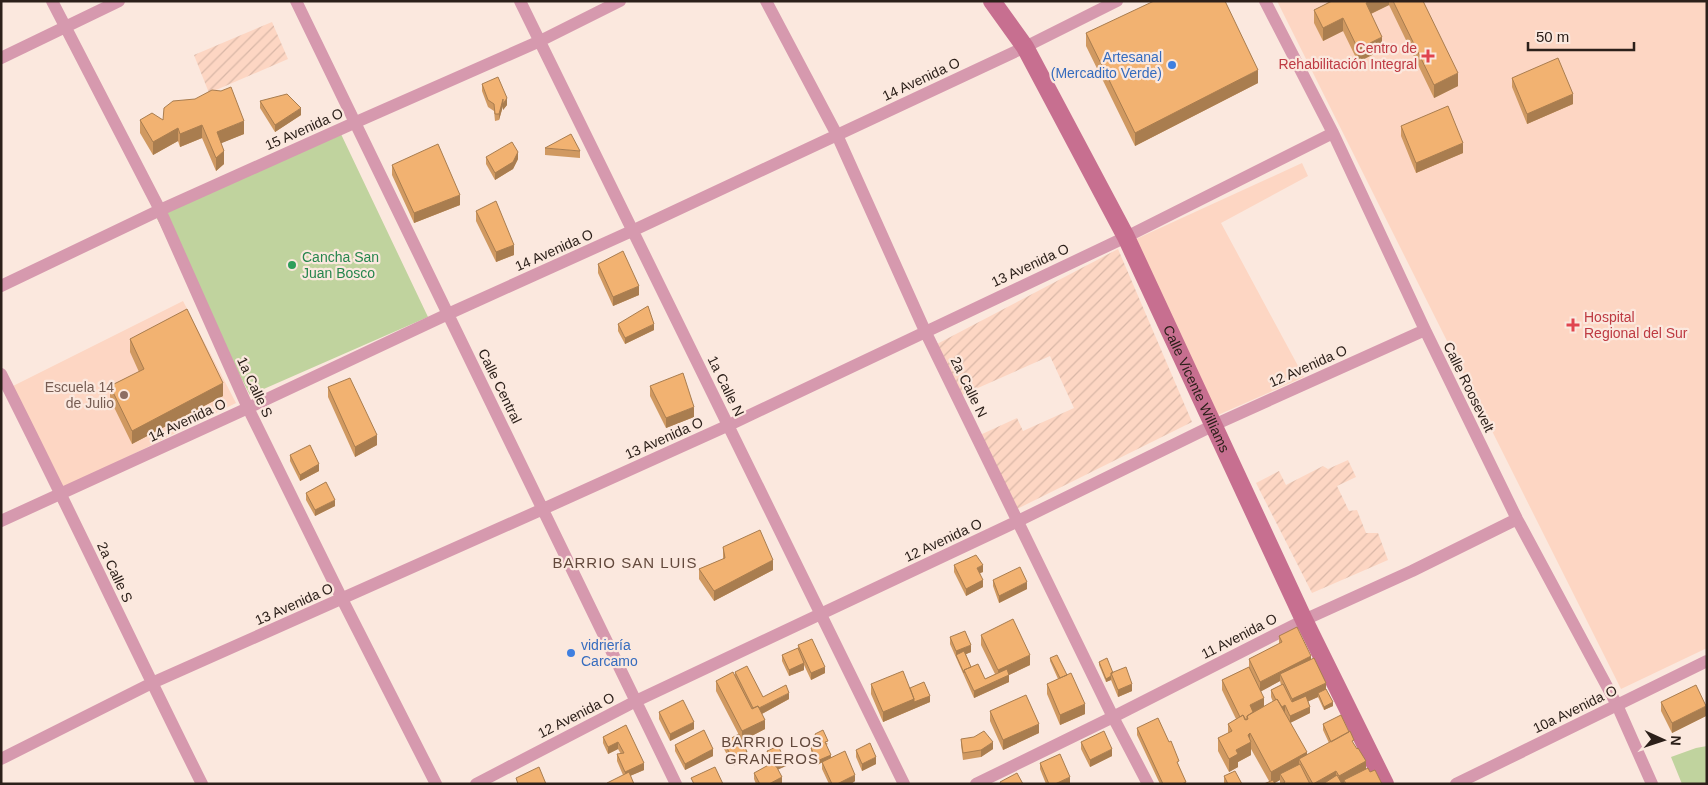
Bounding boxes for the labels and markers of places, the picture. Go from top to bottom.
place label: Centro de Rehabilitación Integral [1278,40,1417,72]
place label: Artesanal (Mercadito Verde) [1051,49,1162,81]
marker: Centro de Rehabilitación Integral [1421,49,1435,63]
marker: Artesanal (Mercadito Verde) [1166,59,1178,71]
place label: Cancha San Juan Bosco [302,249,379,281]
marker: Cancha San Juan Bosco [286,259,298,271]
place label: Hospital Regional del Sur [1584,309,1688,341]
marker: Hospital Regional del Sur [1566,318,1580,332]
place label: Escuela 14 de Julio [45,379,114,411]
marker: Escuela 14 de Julio [118,389,130,401]
place label: vidriería Carcamo [581,637,638,669]
marker: vidriería Carcamo [565,647,577,659]

